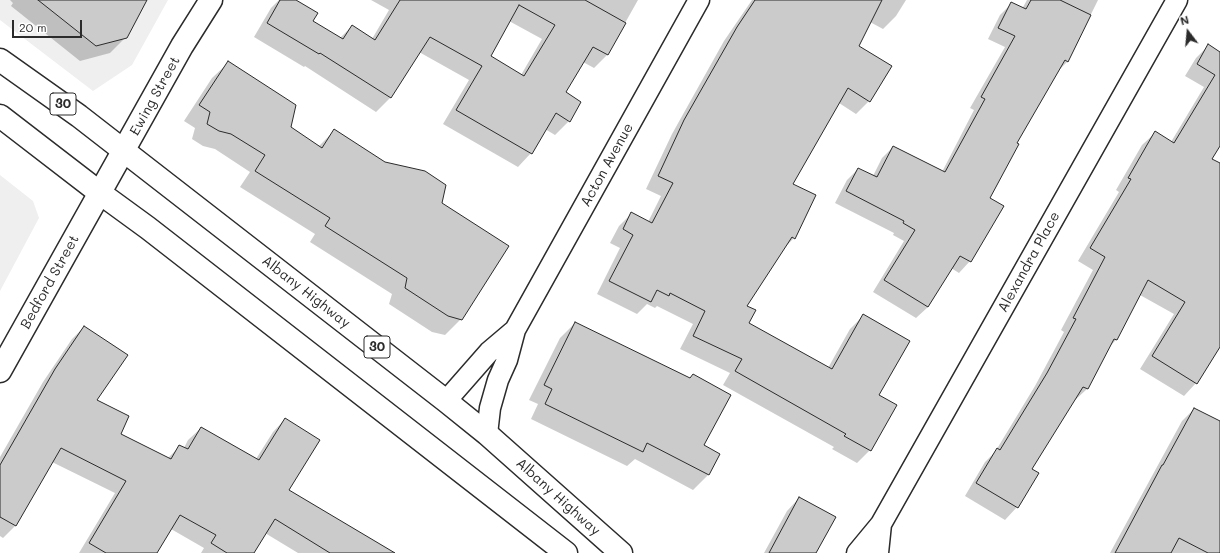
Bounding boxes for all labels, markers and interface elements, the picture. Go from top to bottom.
scale bar [14,12,84,38]
north arrow [1168,12,1208,52]
text: N [1178,12,1191,28]
text: 20 m [19,19,47,35]
street label: Ewing Street [126,53,184,139]
road number: 30 [50,93,76,115]
street label: Acton Avenue [577,120,637,210]
street label: Alexandra Place [994,209,1064,315]
street label: Bedford Street [17,232,83,332]
street label: Albany Highway [258,252,354,332]
road number: 30 [364,336,390,358]
street label: Albany Highway [512,455,604,539]

